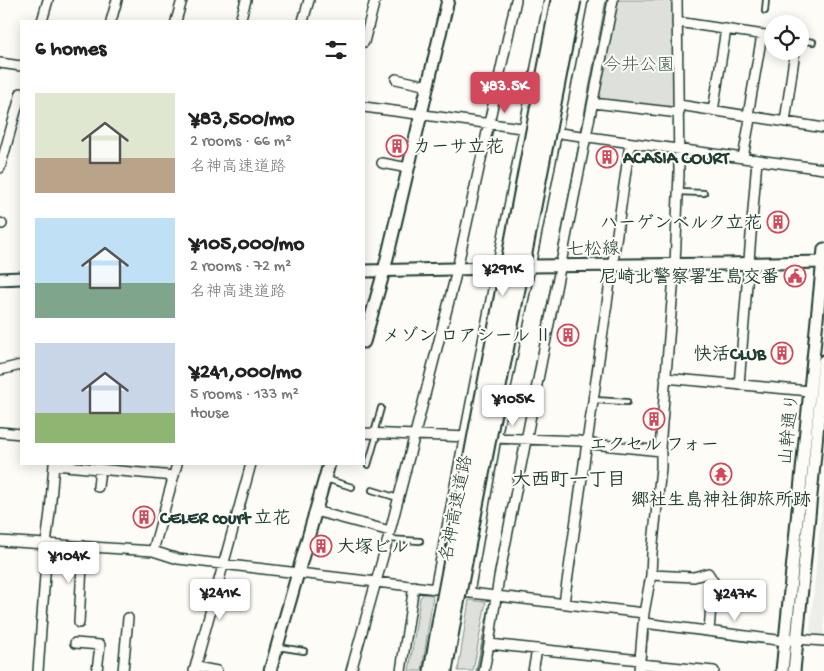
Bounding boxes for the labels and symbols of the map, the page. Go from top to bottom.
park label: 今井公園 [603,55,675,77]
pin: ¥83.5K [464,72,546,114]
building icon: カーサ立花 [385,134,409,158]
place label: カーサ立花 [413,137,504,159]
building icon: ACASIA COURT [595,145,619,169]
place label: ACASIA COURT [622,149,730,170]
building icon: ハーゲンベルク立花 [766,210,790,234]
place label: ハーゲンベルク立花 [600,213,762,235]
street label: 七松線 [566,239,620,261]
pin: ¥291K [468,254,538,297]
public building icon: 尼崎北警察署生島交番 [783,264,807,288]
place label: 尼崎北警察署生島交番 [599,267,779,289]
building icon: メゾン ロアシール Ⅱ [556,323,580,347]
place label: メゾン ロアシール Ⅱ [382,326,552,348]
building icon: 快活CLUB [770,341,794,365]
place label: 快活CLUB [694,344,767,366]
pin: ¥105K [478,384,548,427]
street label: 山幹通り [775,392,805,466]
building icon: エクセル フォー [642,407,666,431]
place label: エクセル フォー [589,436,719,457]
street label: 名神高速道路 [436,453,478,563]
temple icon: 郷社生島神社御旅所跡 [709,462,733,486]
district label: 大西町一丁目 [512,469,626,493]
place label: 郷社生島神社御旅所跡 [631,490,811,512]
building icon: CELER court 立花 [132,505,156,529]
place label: CELER court 立花 [159,508,290,530]
building icon: 大塚ビル [309,534,333,558]
place label: 大塚ビル [337,537,409,559]
pin: ¥104K [34,542,104,584]
pin: ¥241K [185,578,255,621]
pin: ¥247K [700,580,770,622]

